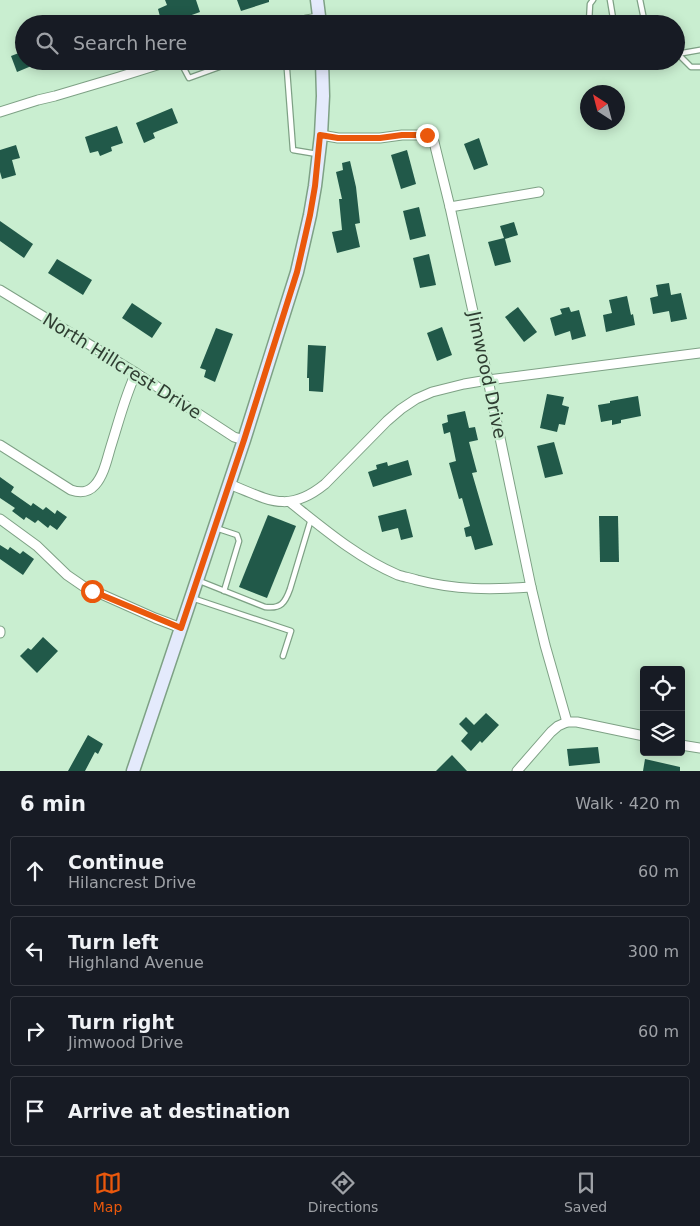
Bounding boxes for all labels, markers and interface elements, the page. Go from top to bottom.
search box [15,15,685,70]
icon: search [33,29,61,57]
text: Search here [73,32,187,54]
north arrow [580,85,625,130]
route end [416,124,439,147]
street label: North Hillcrest Drive [39,308,205,423]
street label: Jimwood Drive [464,308,511,441]
route start [81,580,104,603]
map controls [640,666,685,756]
button: locate [640,666,685,711]
button: layers [640,711,685,756]
text: 6 min [20,792,86,816]
text: Walk · 420 m [575,794,680,813]
text: Continue [68,851,164,873]
icon: ahead [21,857,49,885]
text: 60 m [638,862,679,881]
text: Hilancrest Drive [68,873,196,892]
text: Turn left [68,931,159,953]
icon: left [21,937,49,965]
text: 300 m [628,942,679,961]
text: Highland Avenue [68,953,204,972]
text: Turn right [68,1011,174,1033]
icon: right [21,1017,49,1045]
text: 60 m [638,1022,679,1041]
text: Jimwood Drive [68,1033,183,1052]
icon: arrive [21,1097,49,1125]
text: Arrive at destination [68,1100,290,1122]
tab: Map [93,1169,122,1215]
tab: Directions [308,1169,378,1215]
tab: Saved [564,1169,607,1215]

